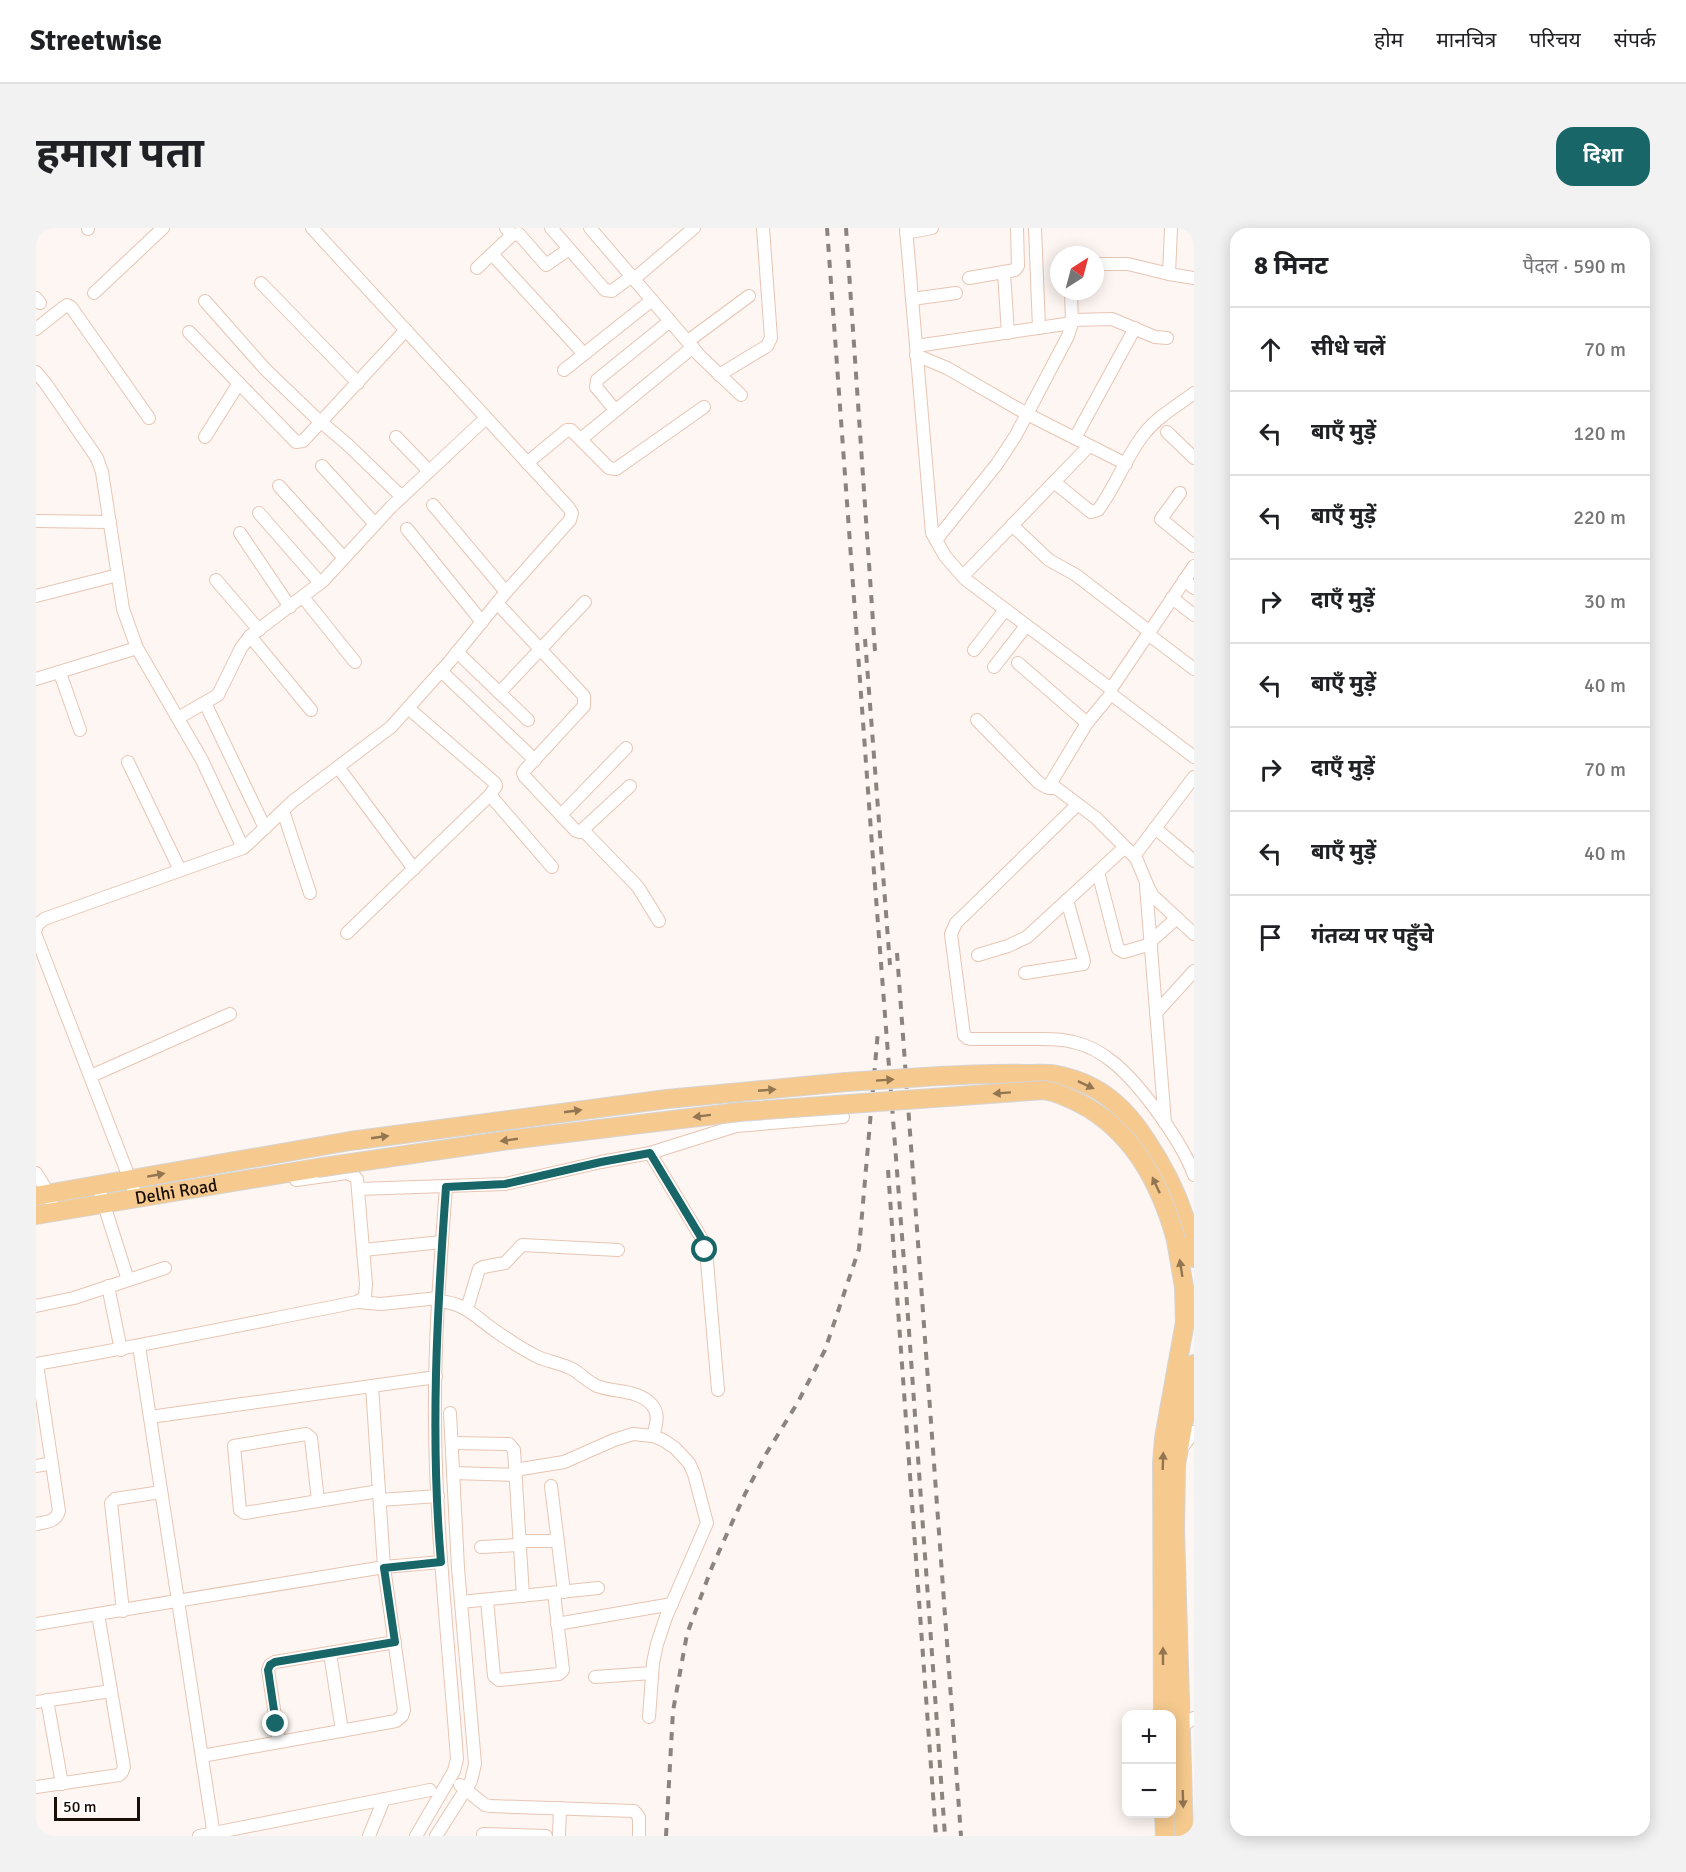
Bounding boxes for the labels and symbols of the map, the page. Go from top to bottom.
north arrow [1050,246,1104,300]
one-way arrow [875,1075,894,1085]
one-way arrow [1077,1080,1094,1089]
one-way arrow [758,1085,777,1095]
one-way arrow [992,1088,1011,1098]
one-way arrow [564,1106,583,1116]
one-way arrow [693,1112,712,1121]
one-way arrow [371,1132,390,1141]
one-way arrow [499,1136,518,1145]
one-way arrow [146,1170,165,1179]
street label: Delhi Road [133,1174,219,1209]
one-way arrow [1150,1176,1160,1194]
route start [691,1236,717,1262]
one-way arrow [1176,1259,1185,1278]
one-way arrow [1158,1452,1167,1471]
one-way arrow [1158,1647,1168,1666]
route end [262,1710,288,1736]
one-way arrow [1178,1790,1188,1809]
scale bar [54,1794,140,1822]

